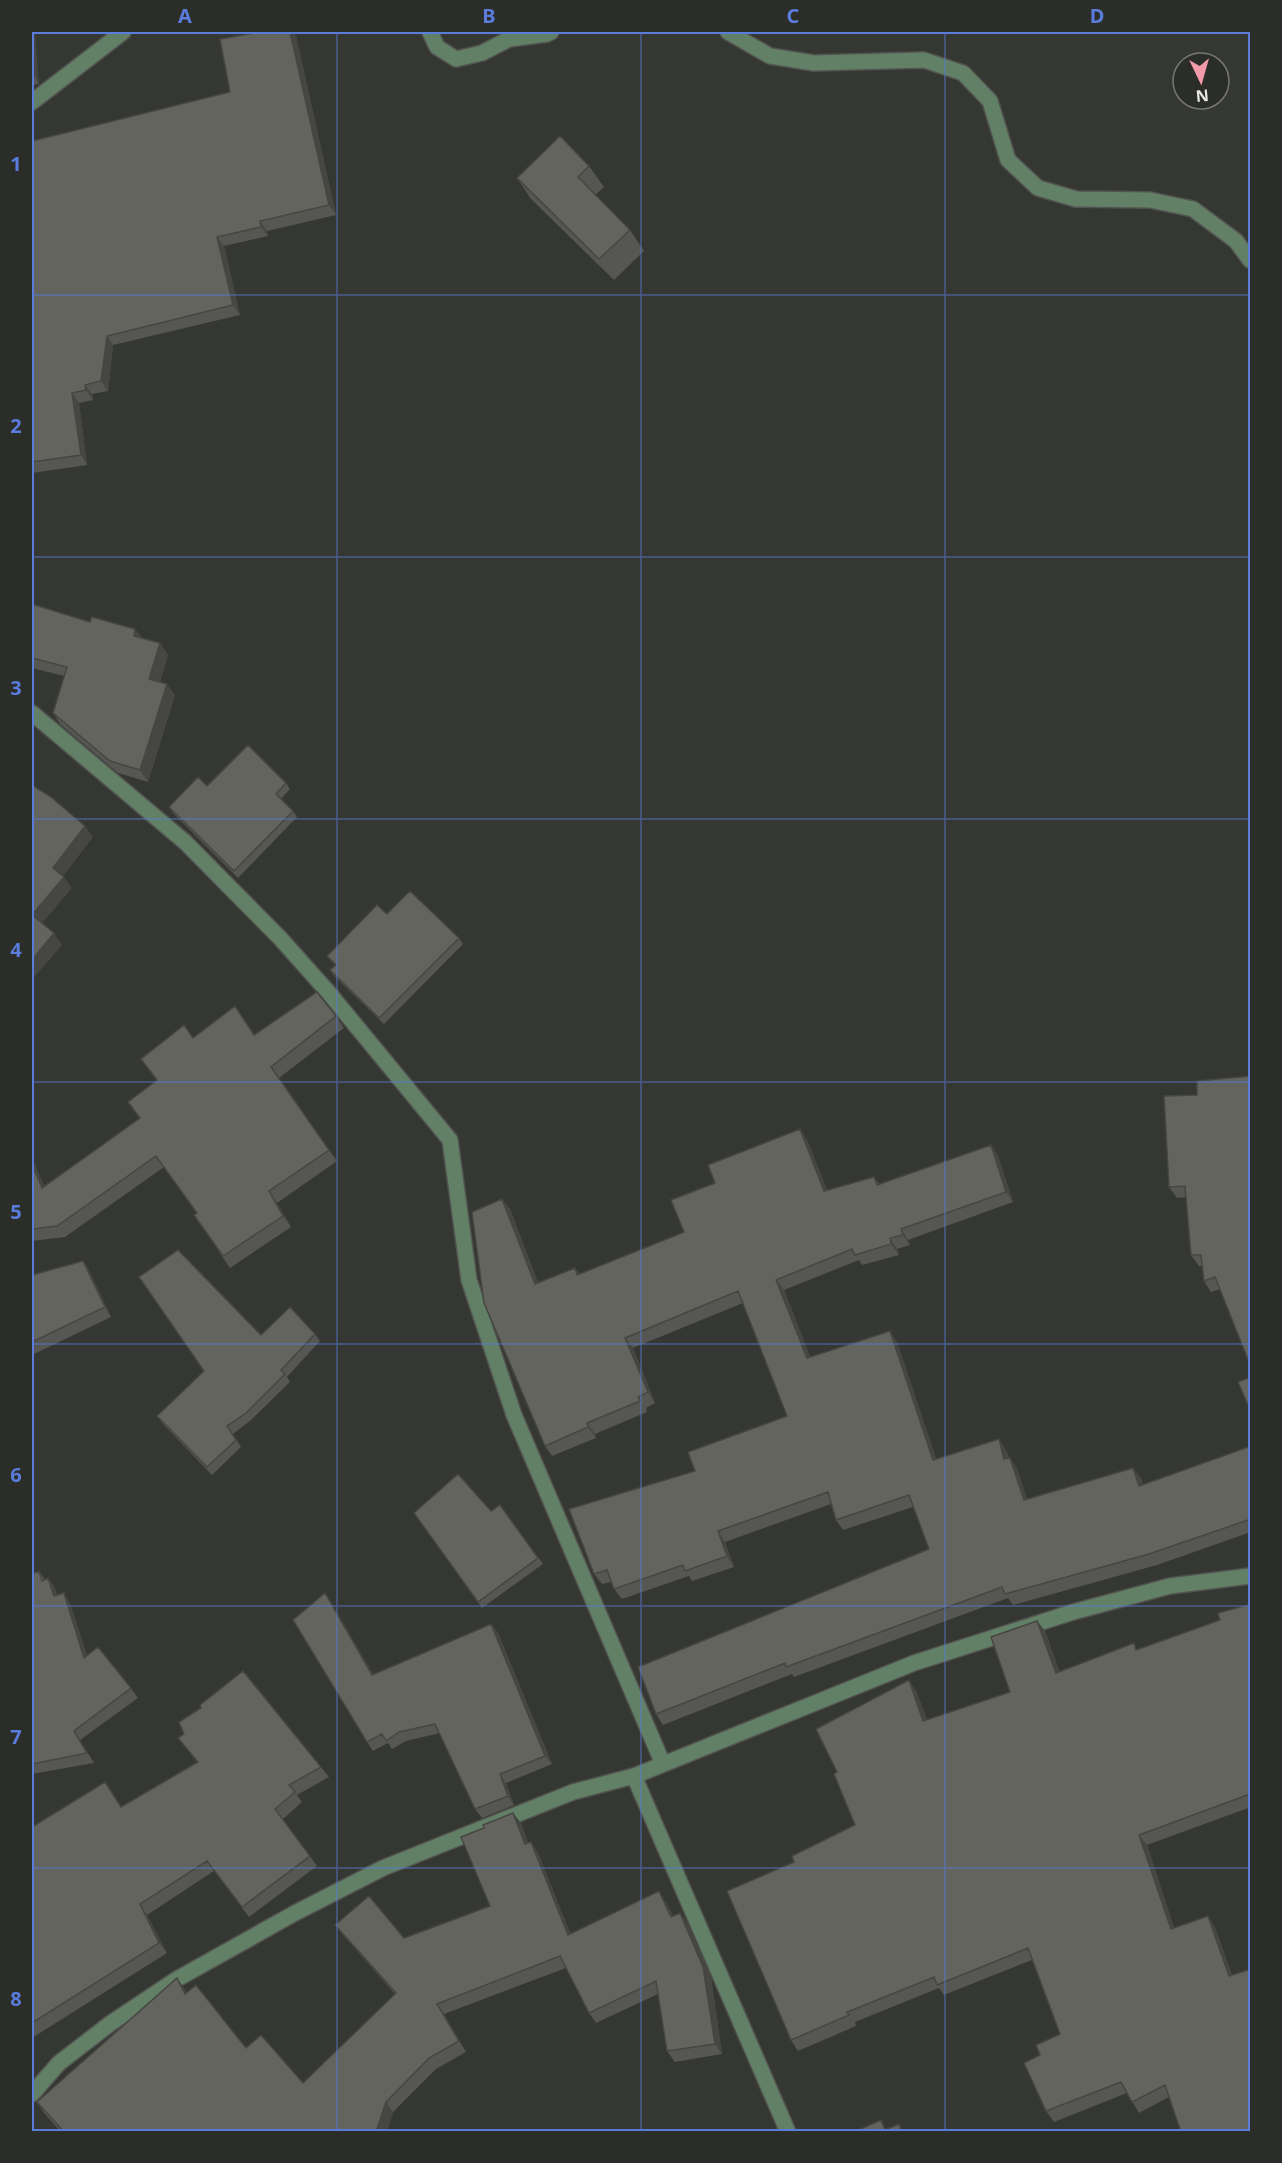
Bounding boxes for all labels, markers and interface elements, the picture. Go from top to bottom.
text: A [178,2,192,29]
text: B [482,2,496,29]
text: C [787,2,800,29]
text: D [1090,2,1104,29]
north arrow [1171,51,1231,111]
text: N [1195,84,1210,107]
text: 1 [10,150,22,177]
text: 2 [10,412,22,439]
text: 3 [10,674,22,701]
text: 4 [10,936,22,963]
text: 5 [10,1198,22,1225]
text: 6 [10,1461,22,1488]
text: 7 [10,1723,22,1750]
text: 8 [10,1985,22,2012]

